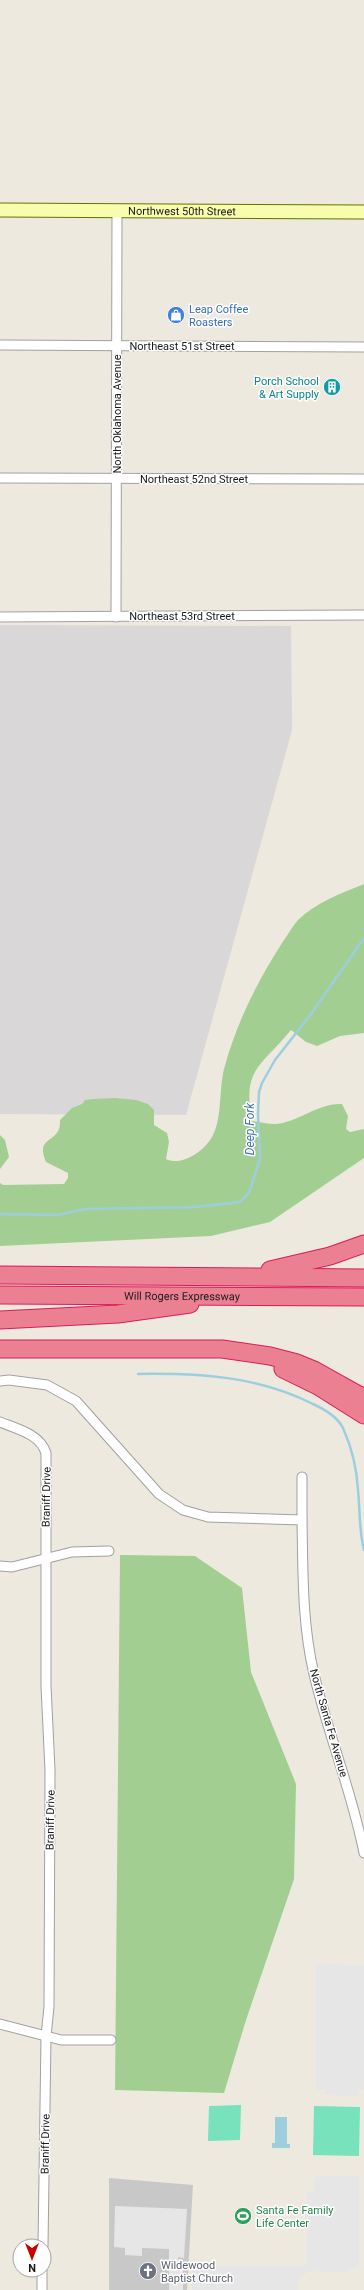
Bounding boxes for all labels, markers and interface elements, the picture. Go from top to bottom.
street label: Northwest 50th Street [128,205,236,218]
place label: Leap Coffee Roasters [189,303,248,329]
shop icon: Leap Coffee Roasters [166,305,186,325]
street label: Northeast 51st Street [130,340,235,353]
street label: North Oklahoma Avenue [111,354,124,473]
place label: Porch School & Art Supply [254,375,320,401]
building icon: Porch School & Art Supply [322,377,342,397]
street label: Northeast 52nd Street [140,473,248,486]
street label: Northeast 53rd Street [129,610,235,623]
water label: Deep Fork [243,1102,257,1155]
street label: Will Rogers Expressway [124,1290,241,1303]
street label: Braniff Drive [39,1467,54,1527]
street label: North Santa Fe Avenue [307,1668,350,1779]
street label: Braniff Drive [43,1790,58,1850]
street label: Braniff Drive [38,2114,53,2174]
place label: Santa Fe Family Life Center [256,2204,334,2230]
sports icon: Santa Fe Family Life Center [233,2206,253,2226]
north arrow [12,2238,52,2278]
place label: Wildewood Baptist Church [161,2259,233,2285]
text: N [28,2261,36,2274]
church icon: Wildewood Baptist Church [138,2261,158,2281]

